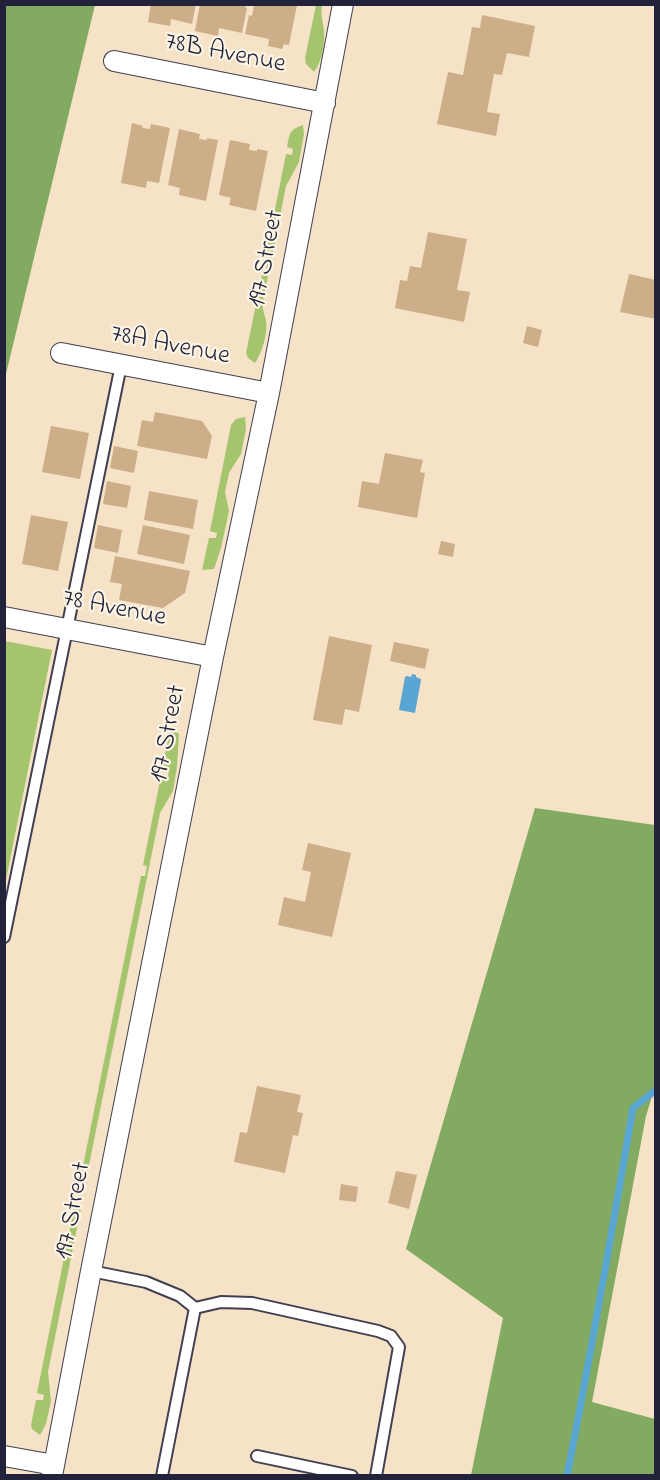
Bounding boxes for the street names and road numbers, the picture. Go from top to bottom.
street label: 78B Avenue [162,28,288,82]
street label: 197 Street [243,208,293,310]
street label: 78A Avenue [108,320,232,374]
street label: 78 Avenue [60,585,168,635]
street label: 197 Street [145,683,195,785]
street label: 197 Street [50,1160,100,1262]

